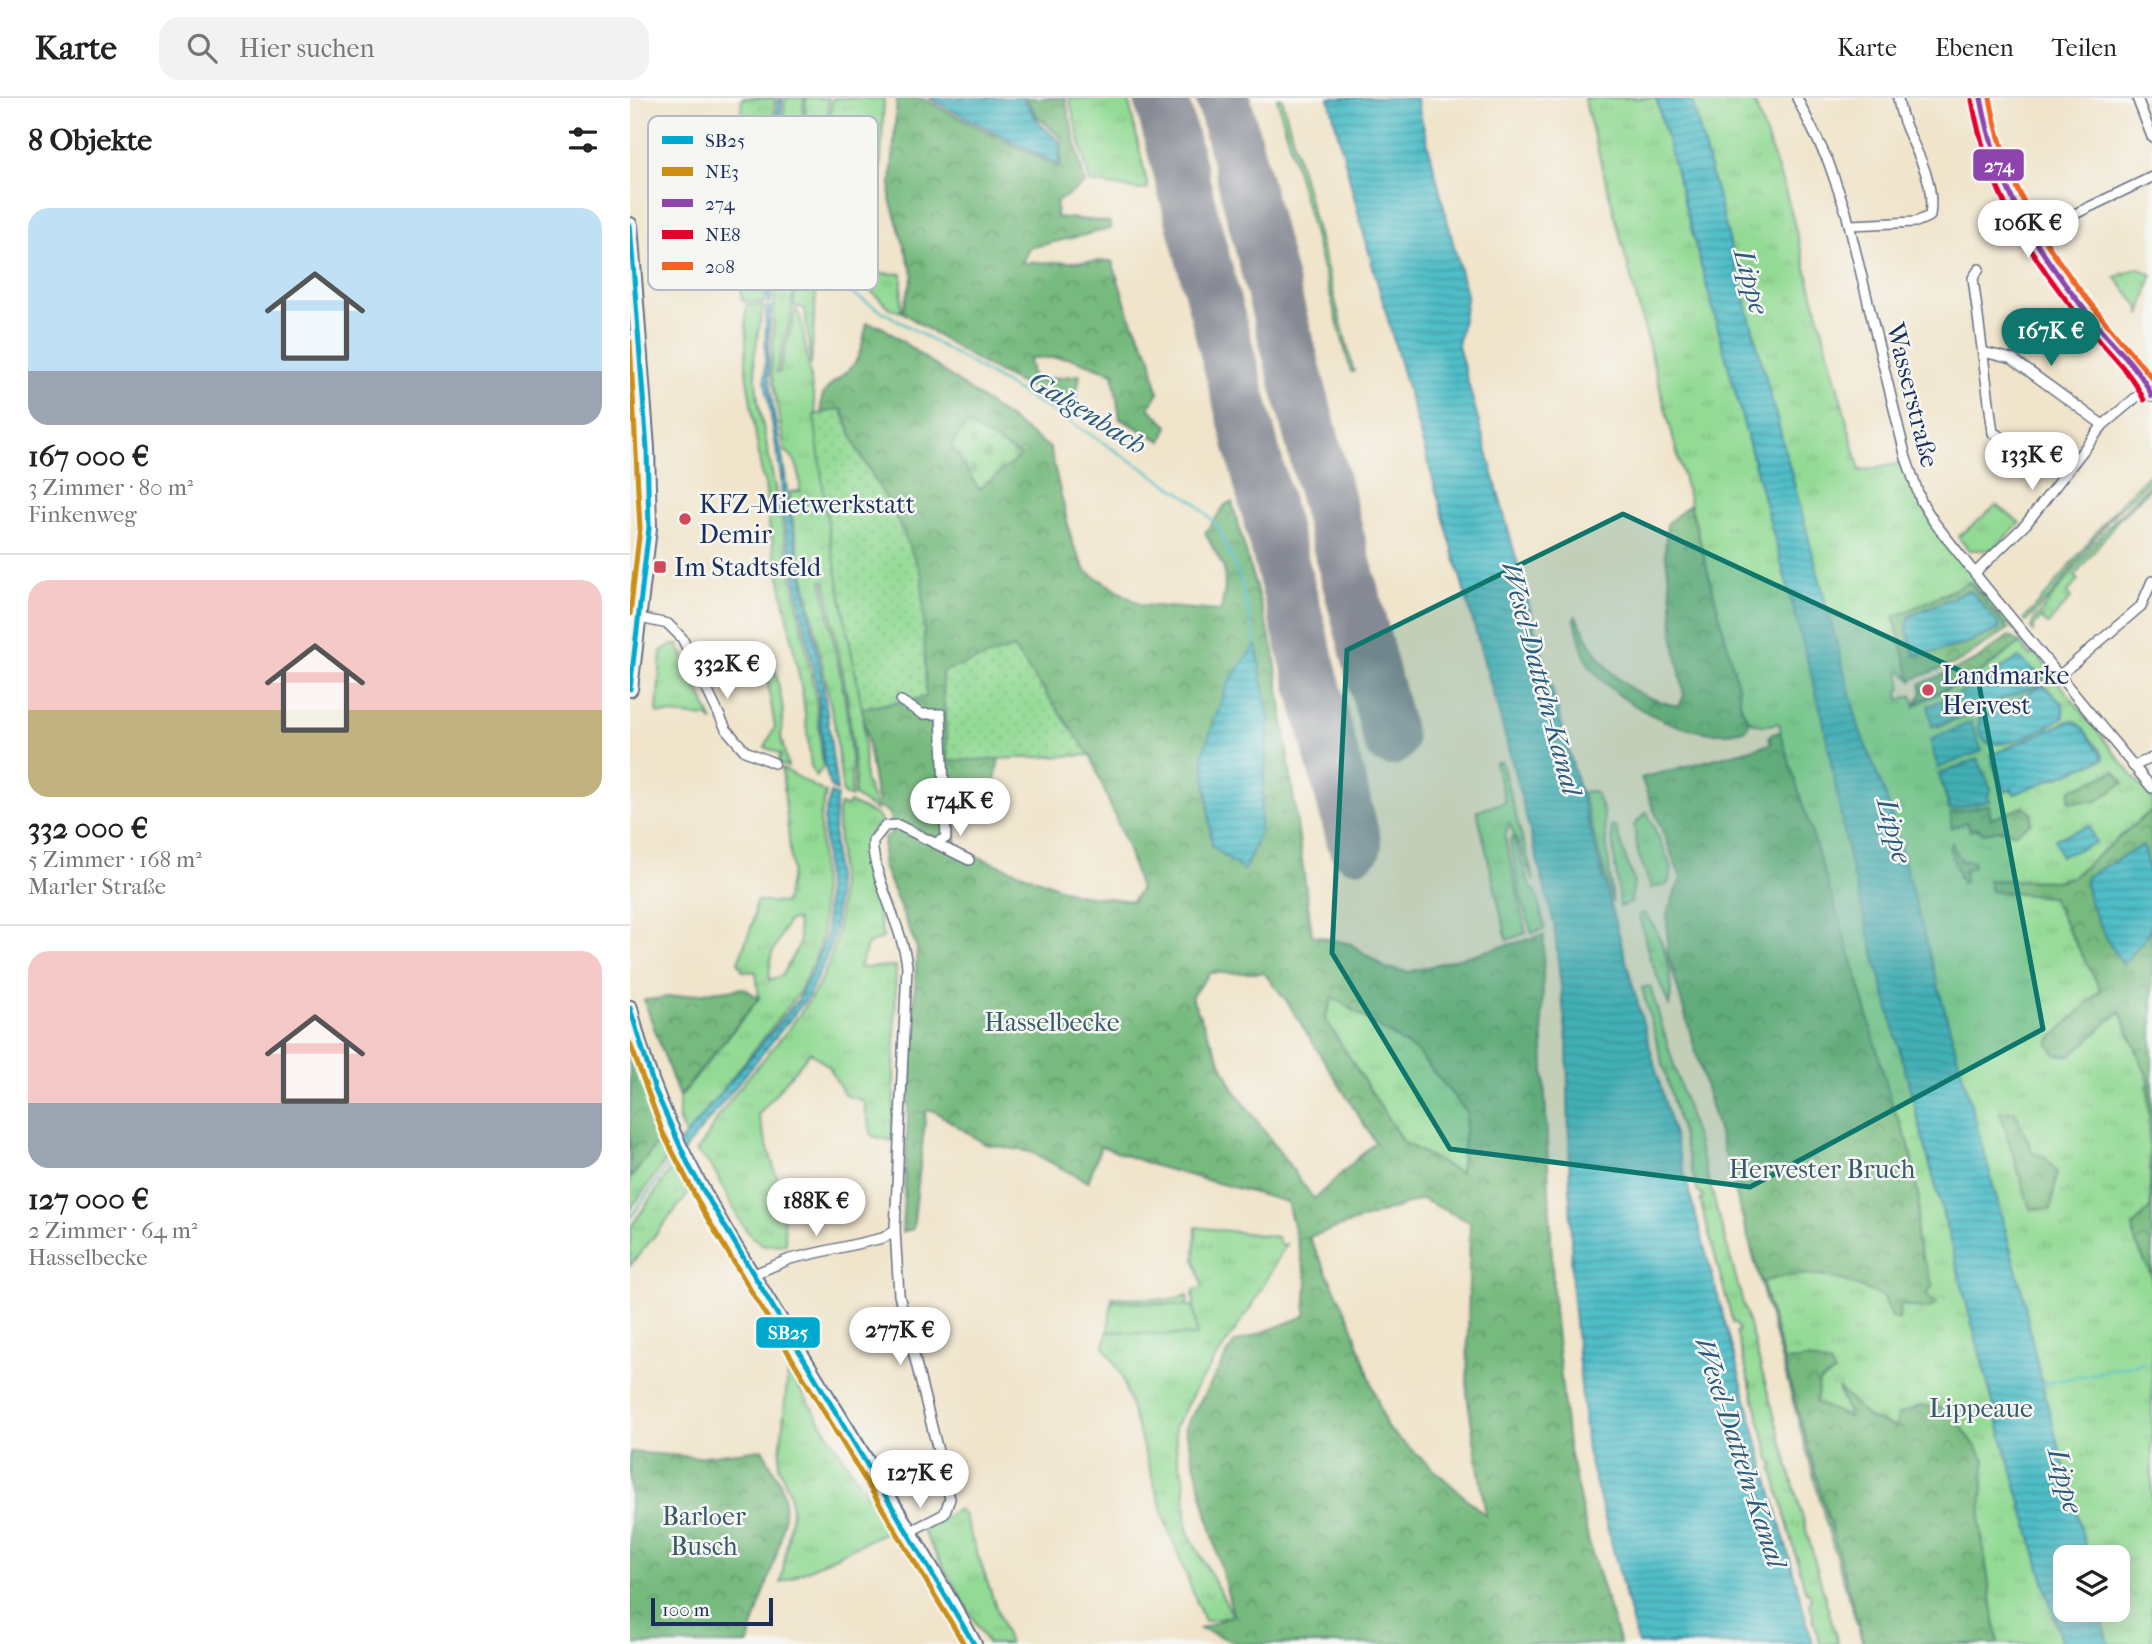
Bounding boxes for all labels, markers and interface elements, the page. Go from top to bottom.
search box [159,17,649,80]
text: Karte [35,29,117,68]
icon: search [183,29,221,67]
text: Hier suchen [239,33,375,64]
text: Karte [1837,34,1897,62]
text: Ebenen [1935,34,2014,62]
text: Teilen [2052,34,2117,62]
legend [648,116,878,290]
icon: filters [564,121,602,159]
text: 8 Objekte [28,123,152,158]
text: SB25 [705,130,745,152]
line badge: 274 [1972,148,2025,182]
text: 274 [1984,155,2015,177]
text: NE3 [705,161,739,183]
text: 274 [705,193,735,215]
pin: 106K € [1971,200,2085,260]
text: 106K € [1994,209,2062,236]
text: NE8 [705,224,741,246]
water label: Lippe [1726,243,1776,318]
icon: home [252,253,378,379]
text: 208 [705,256,735,278]
pin: 167K € [1994,308,2108,368]
text: 167K € [2018,317,2084,344]
street label: Wasserstraße [1879,319,1945,471]
water label: Galgenbach [1023,363,1153,462]
pin: 133K € [1975,432,2089,492]
text: 167 000 € [28,439,149,474]
text: 133K € [2001,441,2063,468]
text: 3 Zimmer · 80 m² [28,474,193,501]
place label: KFZ-Mietwerkstatt Demir [699,489,916,550]
text: Finkenweg [28,501,137,528]
marker: KFZ-Mietwerkstatt Demir [677,511,693,527]
place label: Im Stadtsfeld [674,552,822,583]
water label: Wesel-Datteln-Kanal [1495,558,1589,801]
marker: Im Stadtsfeld [652,559,668,575]
icon: home [252,625,378,751]
pin: 332K € [670,642,784,701]
text: 332K € [694,650,760,677]
place label: Landmarke Hervest [1942,660,2069,721]
marker: Landmarke Hervest [1920,682,1936,698]
pin: 174K € [903,778,1017,838]
text: 174K € [926,787,994,814]
water label: Lippe [1869,792,1919,867]
text: 332 000 € [28,811,148,846]
text: 5 Zimmer · 168 m² [28,846,202,873]
text: Marler Straße [28,873,166,900]
icon: home [252,996,378,1122]
park label: Hasselbecke [984,1007,1120,1038]
park label: Hervester Bruch [1729,1154,1916,1185]
pin: 188K € [759,1178,873,1238]
text: 127 000 € [28,1182,149,1217]
text: 188K € [783,1187,849,1214]
text: 2 Zimmer · 64 m² [28,1217,197,1244]
text: Hasselbecke [28,1244,148,1271]
pin: 277K € [843,1308,957,1367]
line badge: SB25 [755,1316,821,1349]
text: 277K € [865,1316,935,1343]
text: SB25 [768,1322,808,1344]
water label: Wesel-Datteln-Kanal [1688,1333,1794,1574]
park label: Lippeaue [1929,1393,2033,1424]
water label: Lippe [2040,1442,2090,1517]
pin: 127K € [863,1450,977,1510]
text: 127K € [887,1459,953,1486]
park label: Barloer Busch [662,1501,746,1562]
map controls [2053,1545,2130,1622]
button: layers [2053,1545,2130,1622]
scale bar [651,1595,774,1627]
text: 100 m [662,1599,710,1621]

